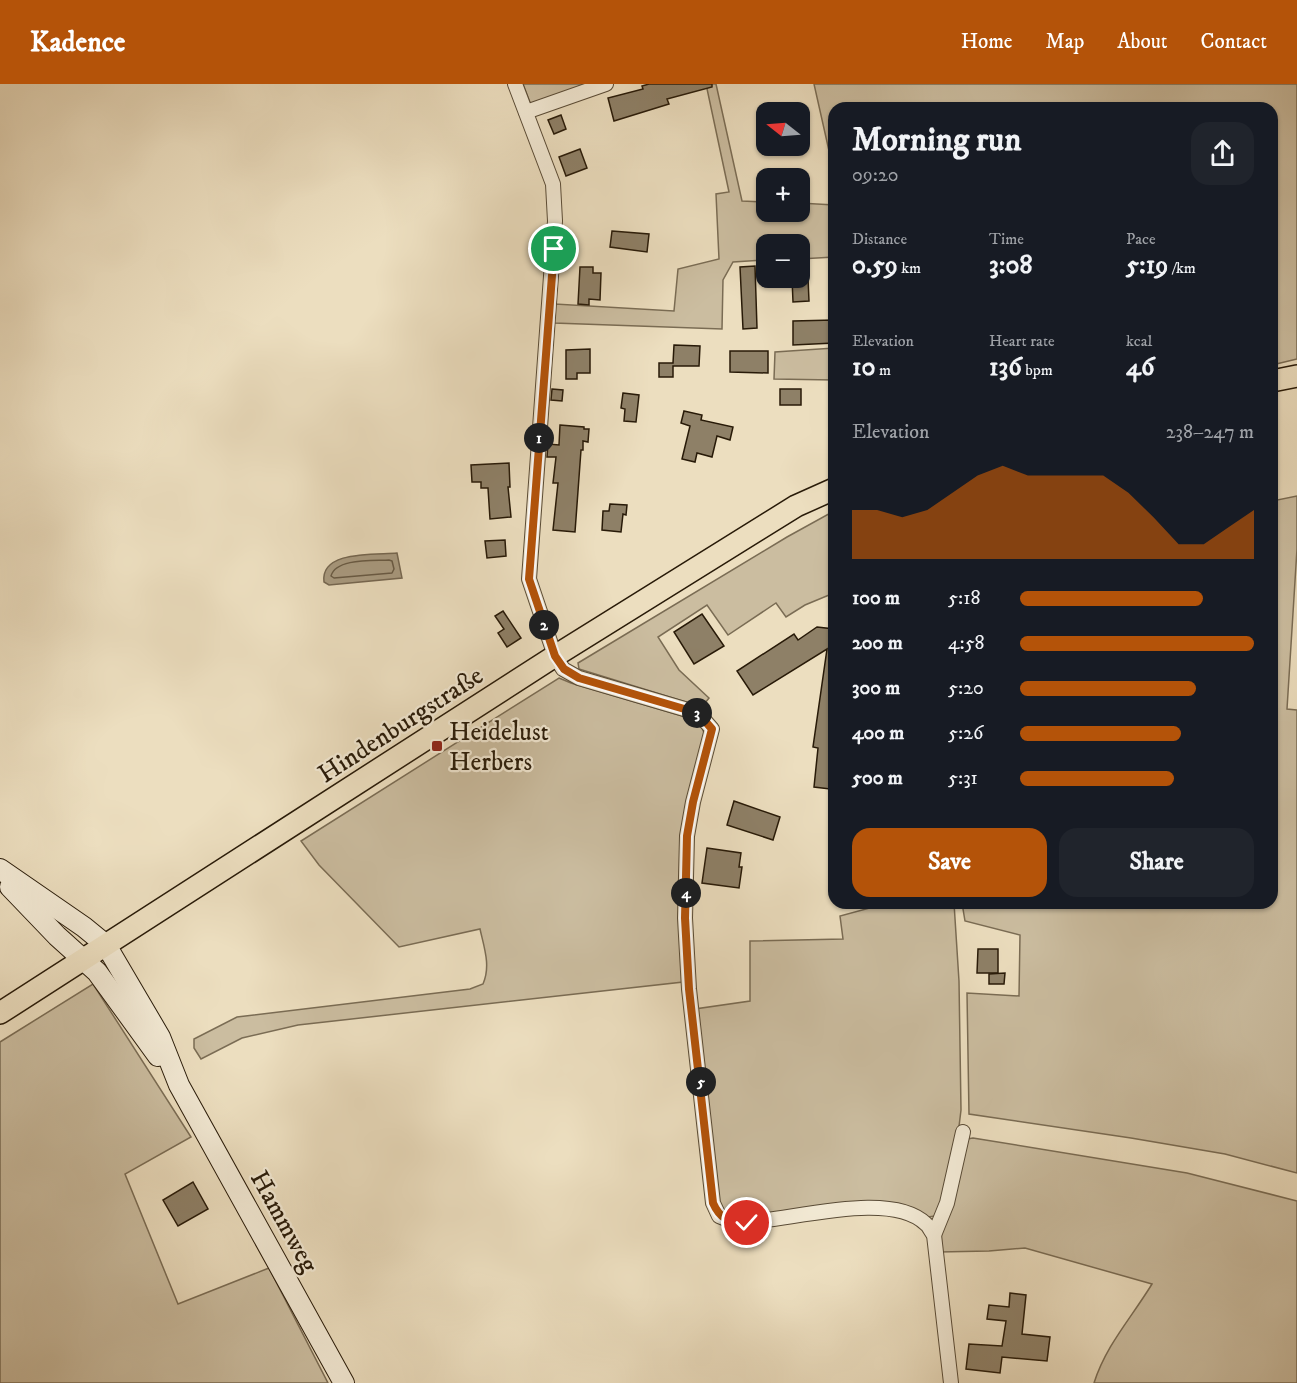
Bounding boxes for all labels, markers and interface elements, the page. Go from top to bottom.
text: Kadence [30,25,125,60]
text: Home [961,29,1013,55]
text: Map [1046,29,1084,55]
text: About [1117,29,1168,55]
text: Contact [1201,29,1267,55]
north arrow [756,102,810,156]
map controls [756,102,810,288]
text: Morning run [852,120,1021,161]
button: share [1191,122,1254,185]
text: 09:20 [852,163,899,188]
button: + [756,168,810,222]
pin [528,223,579,274]
text: Distance [852,229,907,249]
text: Time [989,229,1024,249]
text: Pace [1126,229,1156,249]
icon: arrive [537,232,570,265]
button: − [756,234,810,288]
text: 0.59 [852,249,898,282]
text: 3:08 [989,249,1032,282]
text: 5:19 [1126,249,1168,282]
text: km [898,258,921,278]
text: /km [1168,258,1196,278]
text: Elevation [852,331,914,351]
text: Heart rate [989,331,1055,351]
text: kcal [1126,331,1152,351]
text: 10 [852,351,875,384]
text: 136 [989,351,1022,384]
text: 46 [1126,351,1155,384]
text: m [875,360,891,380]
text: bpm [1022,360,1053,380]
text: Elevation [852,420,929,445]
text: 238–247 m [1166,420,1254,445]
pin: 1 [524,423,554,453]
text: 1 [536,428,542,448]
text: 100 m [852,586,900,611]
text: 5:18 [948,586,981,611]
pin: 2 [529,610,559,640]
text: 2 [540,615,548,635]
text: 200 m [852,631,903,656]
text: 4:58 [948,631,985,656]
street label: Hindenburgstraße [312,660,490,791]
text: 300 m [852,676,900,701]
text: 5:20 [948,676,984,701]
pin: 3 [682,698,712,728]
text: 3 [694,703,700,723]
place label: Heidelust Herbers [449,716,549,779]
text: 400 m [852,721,904,746]
text: 5:26 [948,721,983,746]
marker: Heidelust Herbers [430,739,444,753]
text: 500 m [852,766,903,791]
text: 5:31 [948,766,978,791]
button: Save [852,828,1047,897]
button: Share [1059,828,1254,897]
pin: 4 [671,878,701,908]
text: 4 [681,883,691,903]
pin: 5 [686,1067,716,1097]
text: 5 [697,1072,705,1092]
street label: Hammweg [242,1165,325,1279]
pin [721,1197,772,1248]
icon: check [730,1206,763,1239]

